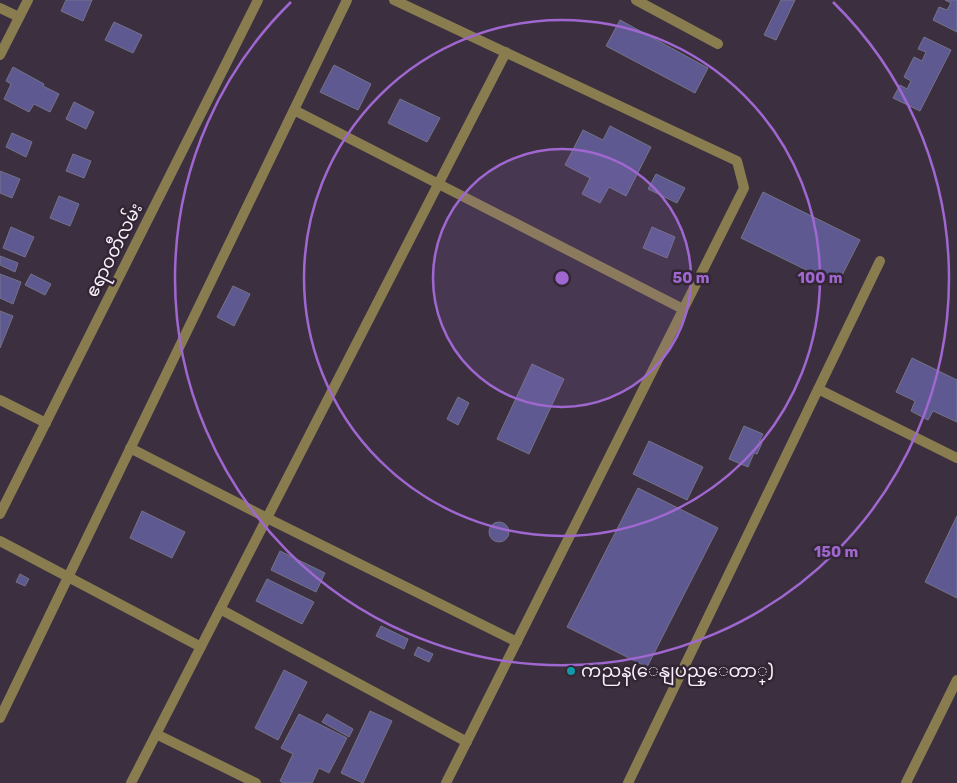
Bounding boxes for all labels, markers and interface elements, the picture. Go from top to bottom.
street label: ဧရာဝတီလမ်း [78,198,151,303]
centre of rings [553,269,571,287]
text: 50 m [673,269,709,287]
text: 100 m [798,269,842,287]
text: 150 m [814,543,858,561]
place label: ကညန(ေနျပည္ေတာ္) [581,660,774,686]
marker: ကညန(ေနျပည္ေတာ္) [565,665,577,677]

